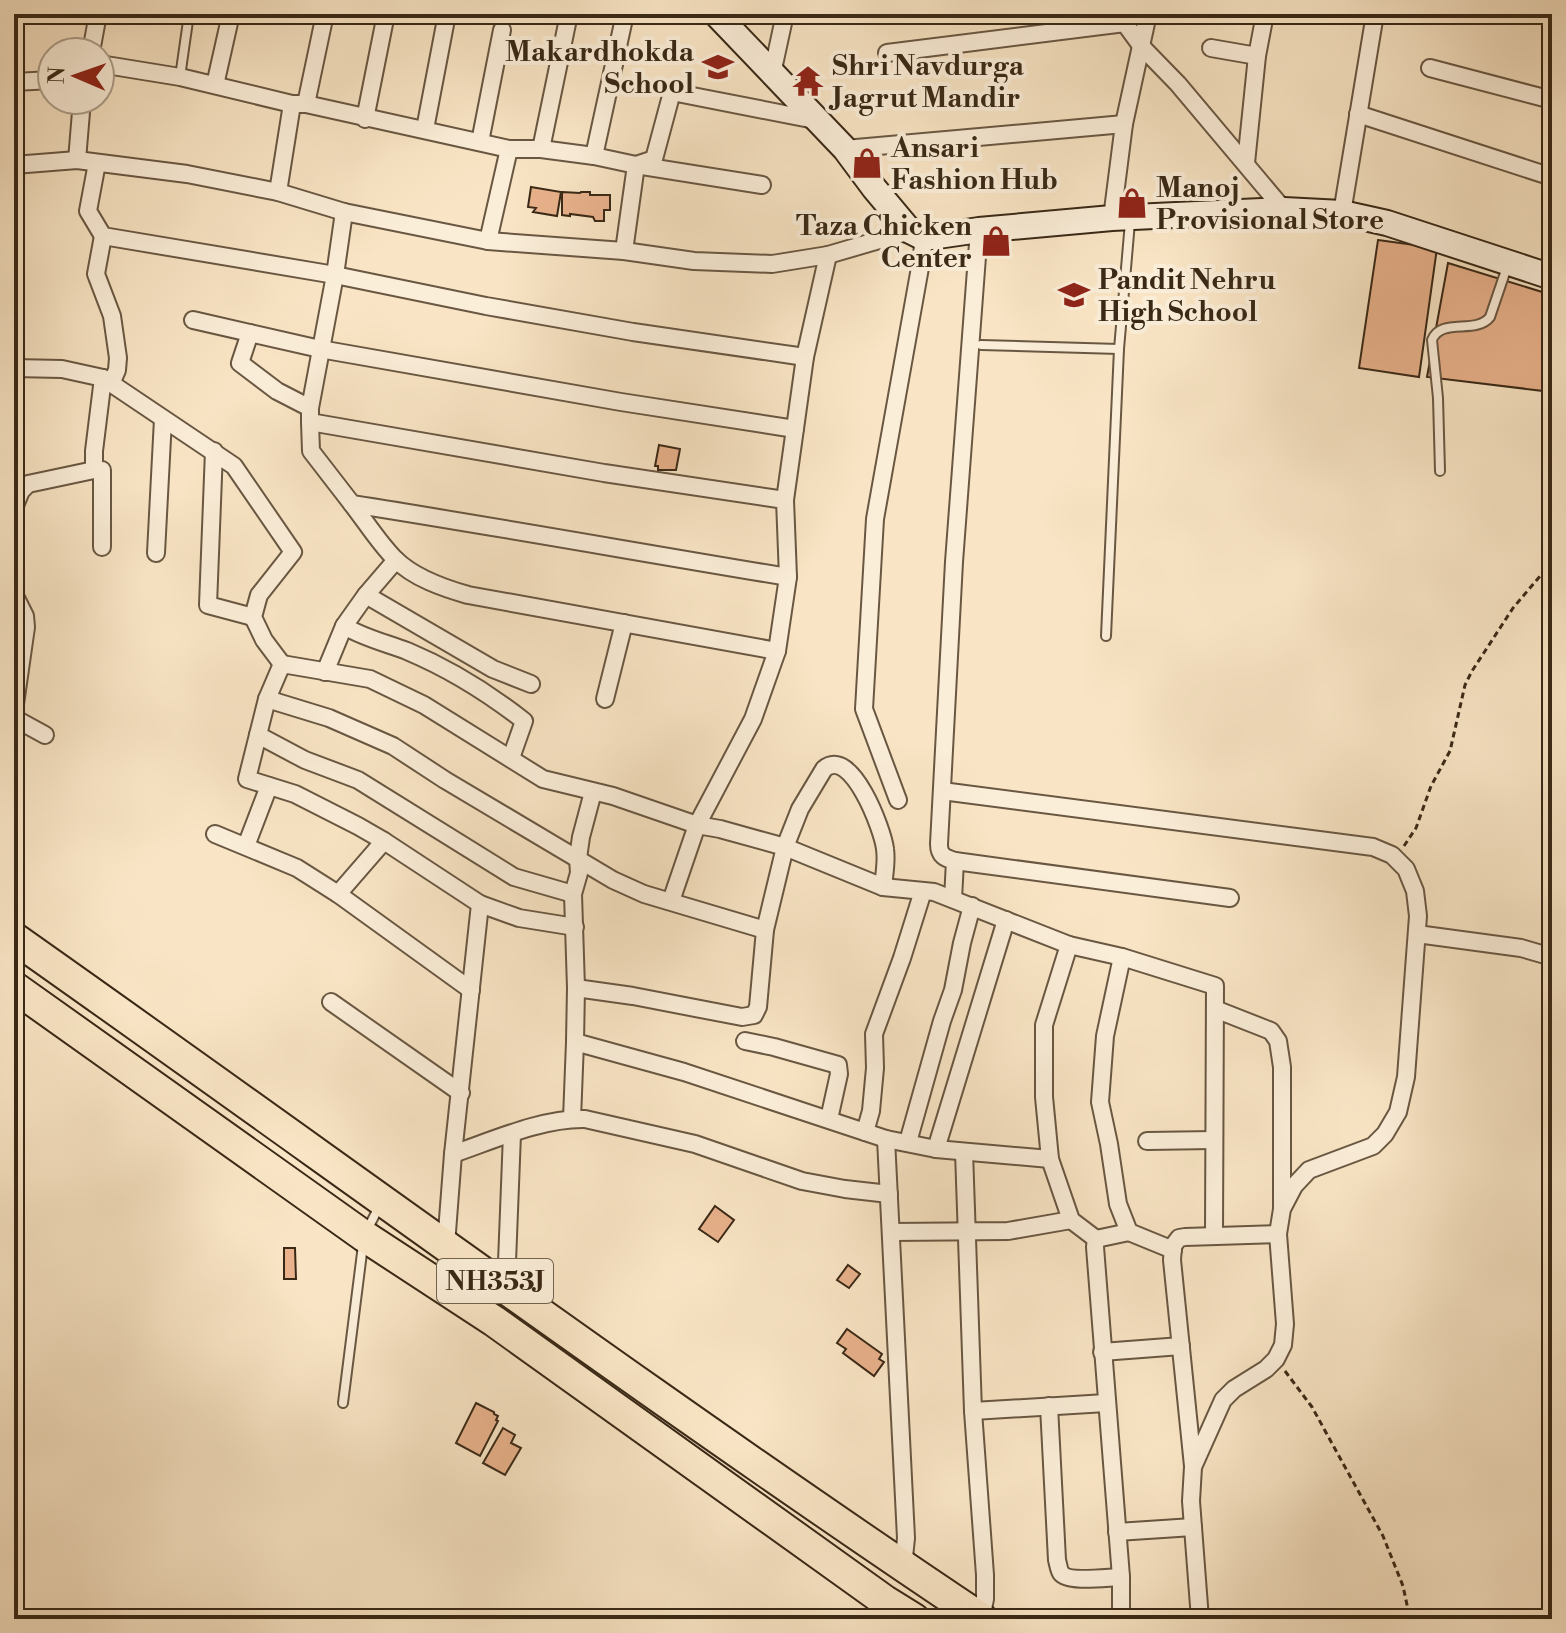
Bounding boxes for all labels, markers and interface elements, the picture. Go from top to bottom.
place label: Makardhokda School [505,35,695,102]
north arrow [36,36,116,116]
place label: Shri Navdurga Jagrut Mandir [828,49,1025,116]
school or university icon: Makardhokda School [701,50,735,84]
temple icon: Shri Navdurga Jagrut Mandir [791,64,825,98]
text: N [44,66,71,85]
place label: Ansari Fashion Hub [890,131,1058,198]
shop icon: Ansari Fashion Hub [850,146,884,180]
place label: Manoj Provisional Store [1156,171,1384,238]
shop icon: Manoj Provisional Store [1115,186,1149,220]
place label: Taza Chicken Center [796,209,972,276]
shop icon: Taza Chicken Center [979,224,1013,258]
place label: Pandit Nehru High School [1098,263,1276,330]
school or university icon: Pandit Nehru High School [1057,278,1091,312]
road number: NH353J [437,1259,553,1303]

